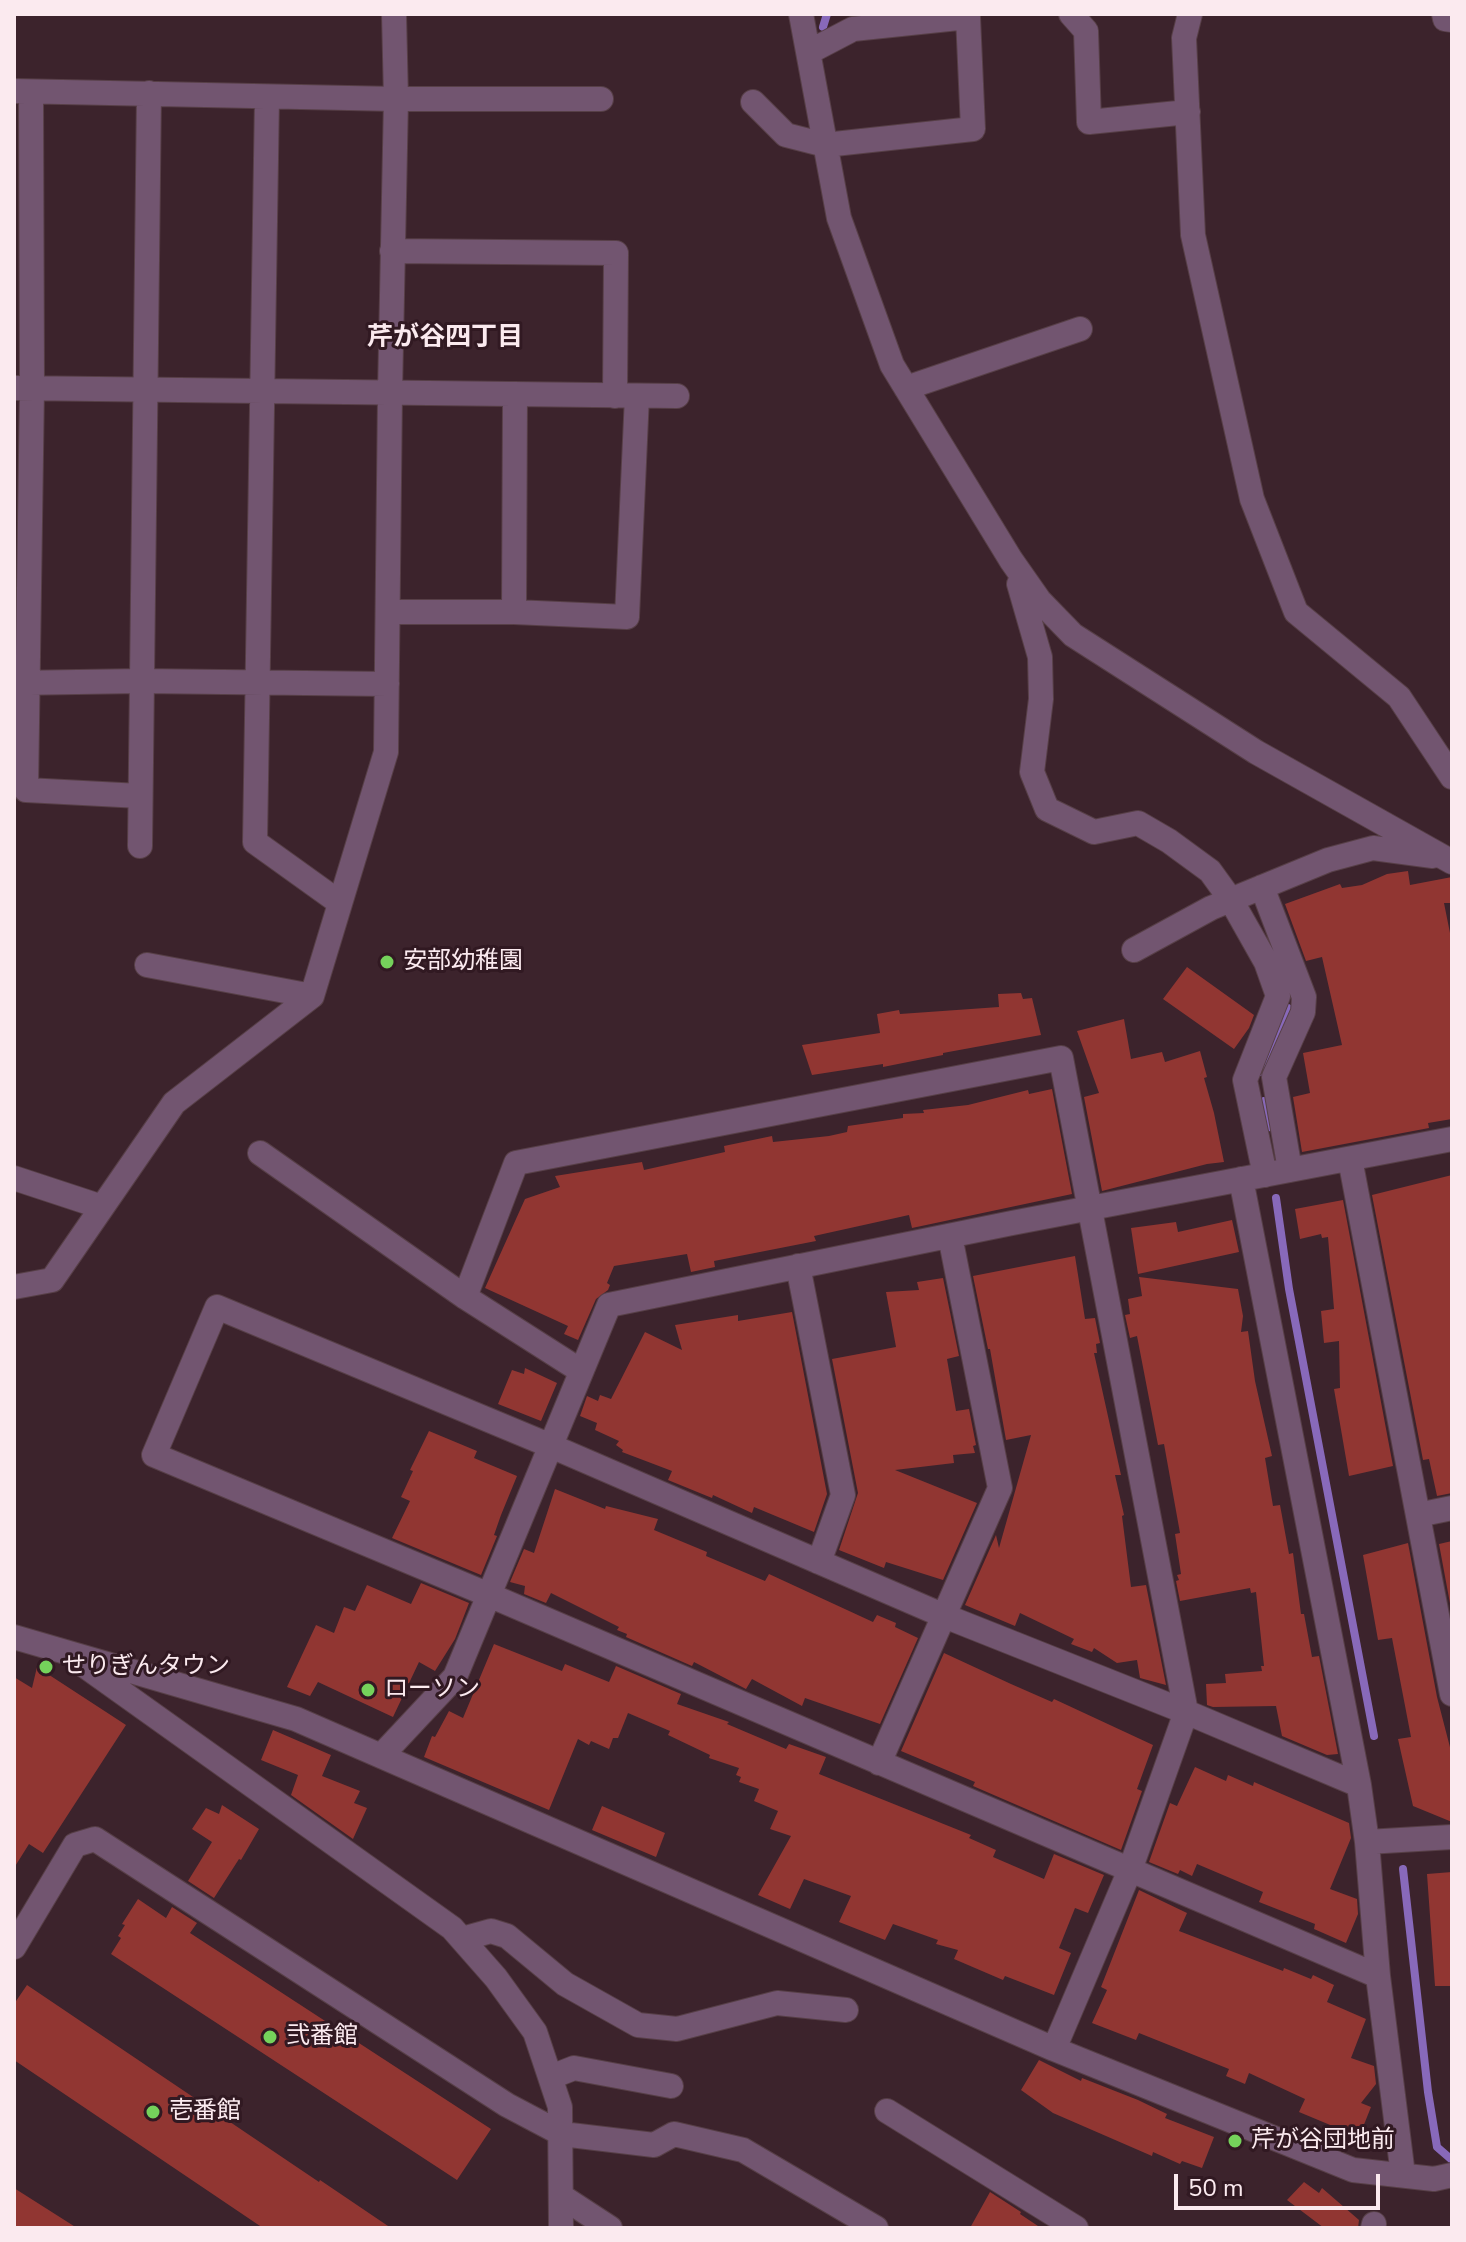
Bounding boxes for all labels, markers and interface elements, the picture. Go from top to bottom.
district label: 芹が谷四丁目 [367,323,523,355]
place label: 安部幼稚園 [403,948,523,976]
marker: 安部幼稚園 [378,953,396,971]
place label: せりぎんタウン [62,1653,230,1681]
marker: せりぎんタウン [37,1658,55,1676]
place label: ローソン [384,1676,480,1704]
marker: ローソン [359,1681,377,1699]
place label: 弐番館 [286,2023,358,2051]
marker: 弐番館 [261,2028,279,2046]
place label: 壱番館 [169,2098,241,2126]
marker: 壱番館 [144,2103,162,2121]
place label: 芹が谷団地前 [1251,2127,1395,2155]
marker: 芹が谷団地前 [1226,2132,1244,2150]
scale bar [1178,2158,1384,2208]
text: 50 m [1188,2172,1244,2204]

